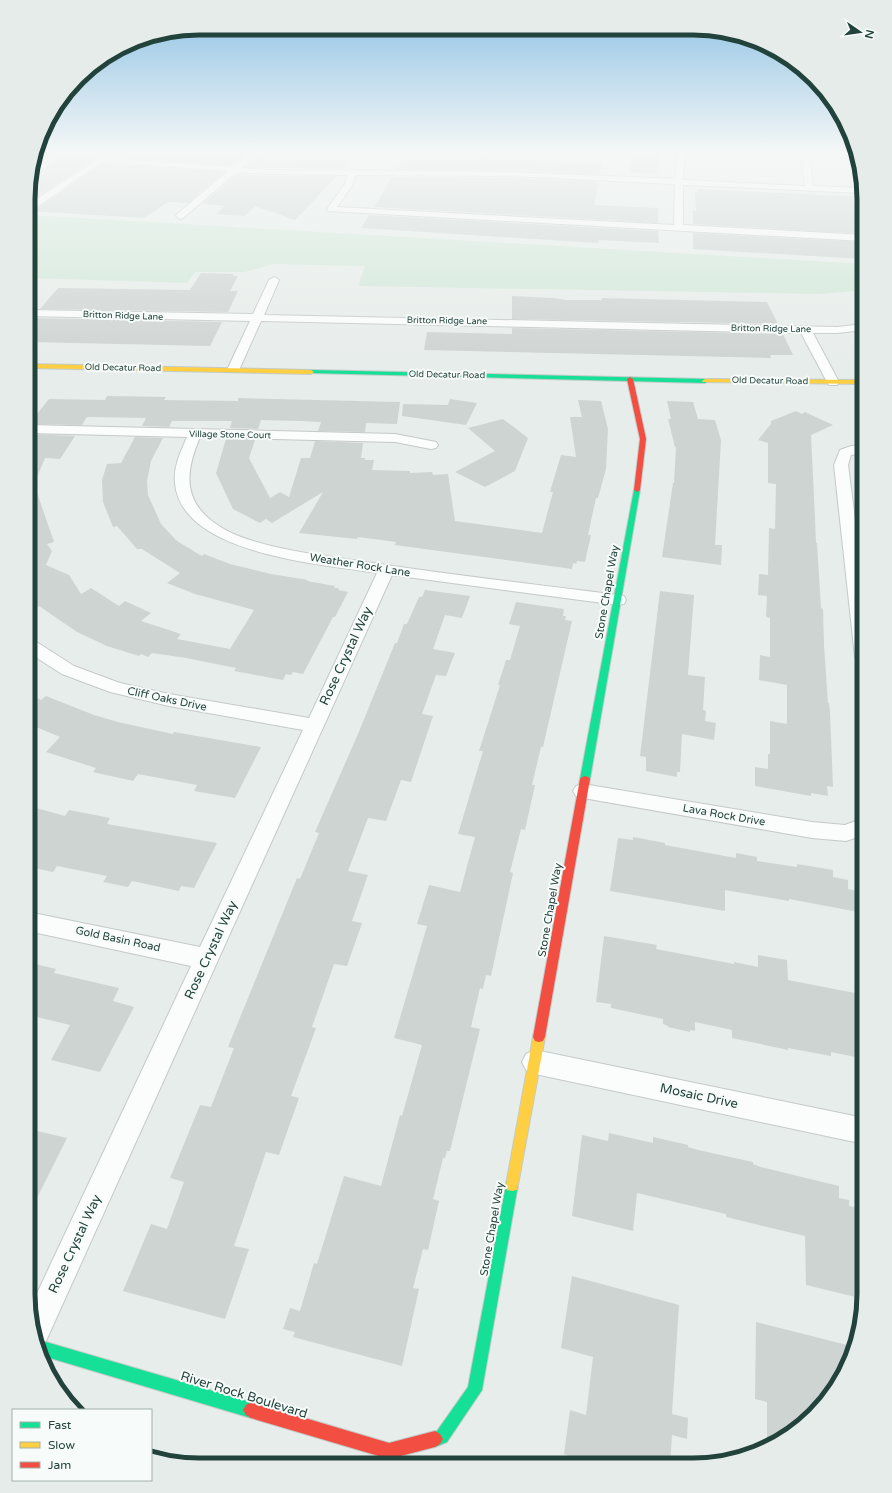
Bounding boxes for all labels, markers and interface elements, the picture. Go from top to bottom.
north arrow [840,12,880,52]
text: N [862,28,877,40]
street label: Britton Ridge Lane [83,309,163,323]
street label: Britton Ridge Lane [407,315,487,327]
street label: Britton Ridge Lane [731,323,811,335]
street label: Old Decatur Road [85,362,161,374]
street label: Old Decatur Road [409,369,485,381]
street label: Old Decatur Road [732,375,808,387]
street label: Village Stone Court [189,429,272,441]
street label: Stone Chapel Way [592,544,622,640]
street label: Weather Rock Lane [309,551,411,579]
street label: Rose Crystal Way [316,604,376,708]
street label: Cliff Oaks Drive [126,684,208,714]
street label: Lava Rock Drive [682,801,766,829]
street label: Stone Chapel Way [535,862,565,958]
street label: Rose Crystal Way [181,898,241,1002]
street label: Gold Basin Road [74,924,162,954]
street label: Mosaic Drive [659,1080,739,1112]
street label: Stone Chapel Way [477,1181,507,1277]
street label: Rose Crystal Way [45,1192,105,1296]
street label: River Rock Boulevard [179,1368,309,1422]
legend [12,1409,152,1481]
text: Fast [48,1418,72,1432]
text: Slow [48,1438,75,1452]
text: Jam [48,1458,71,1472]

